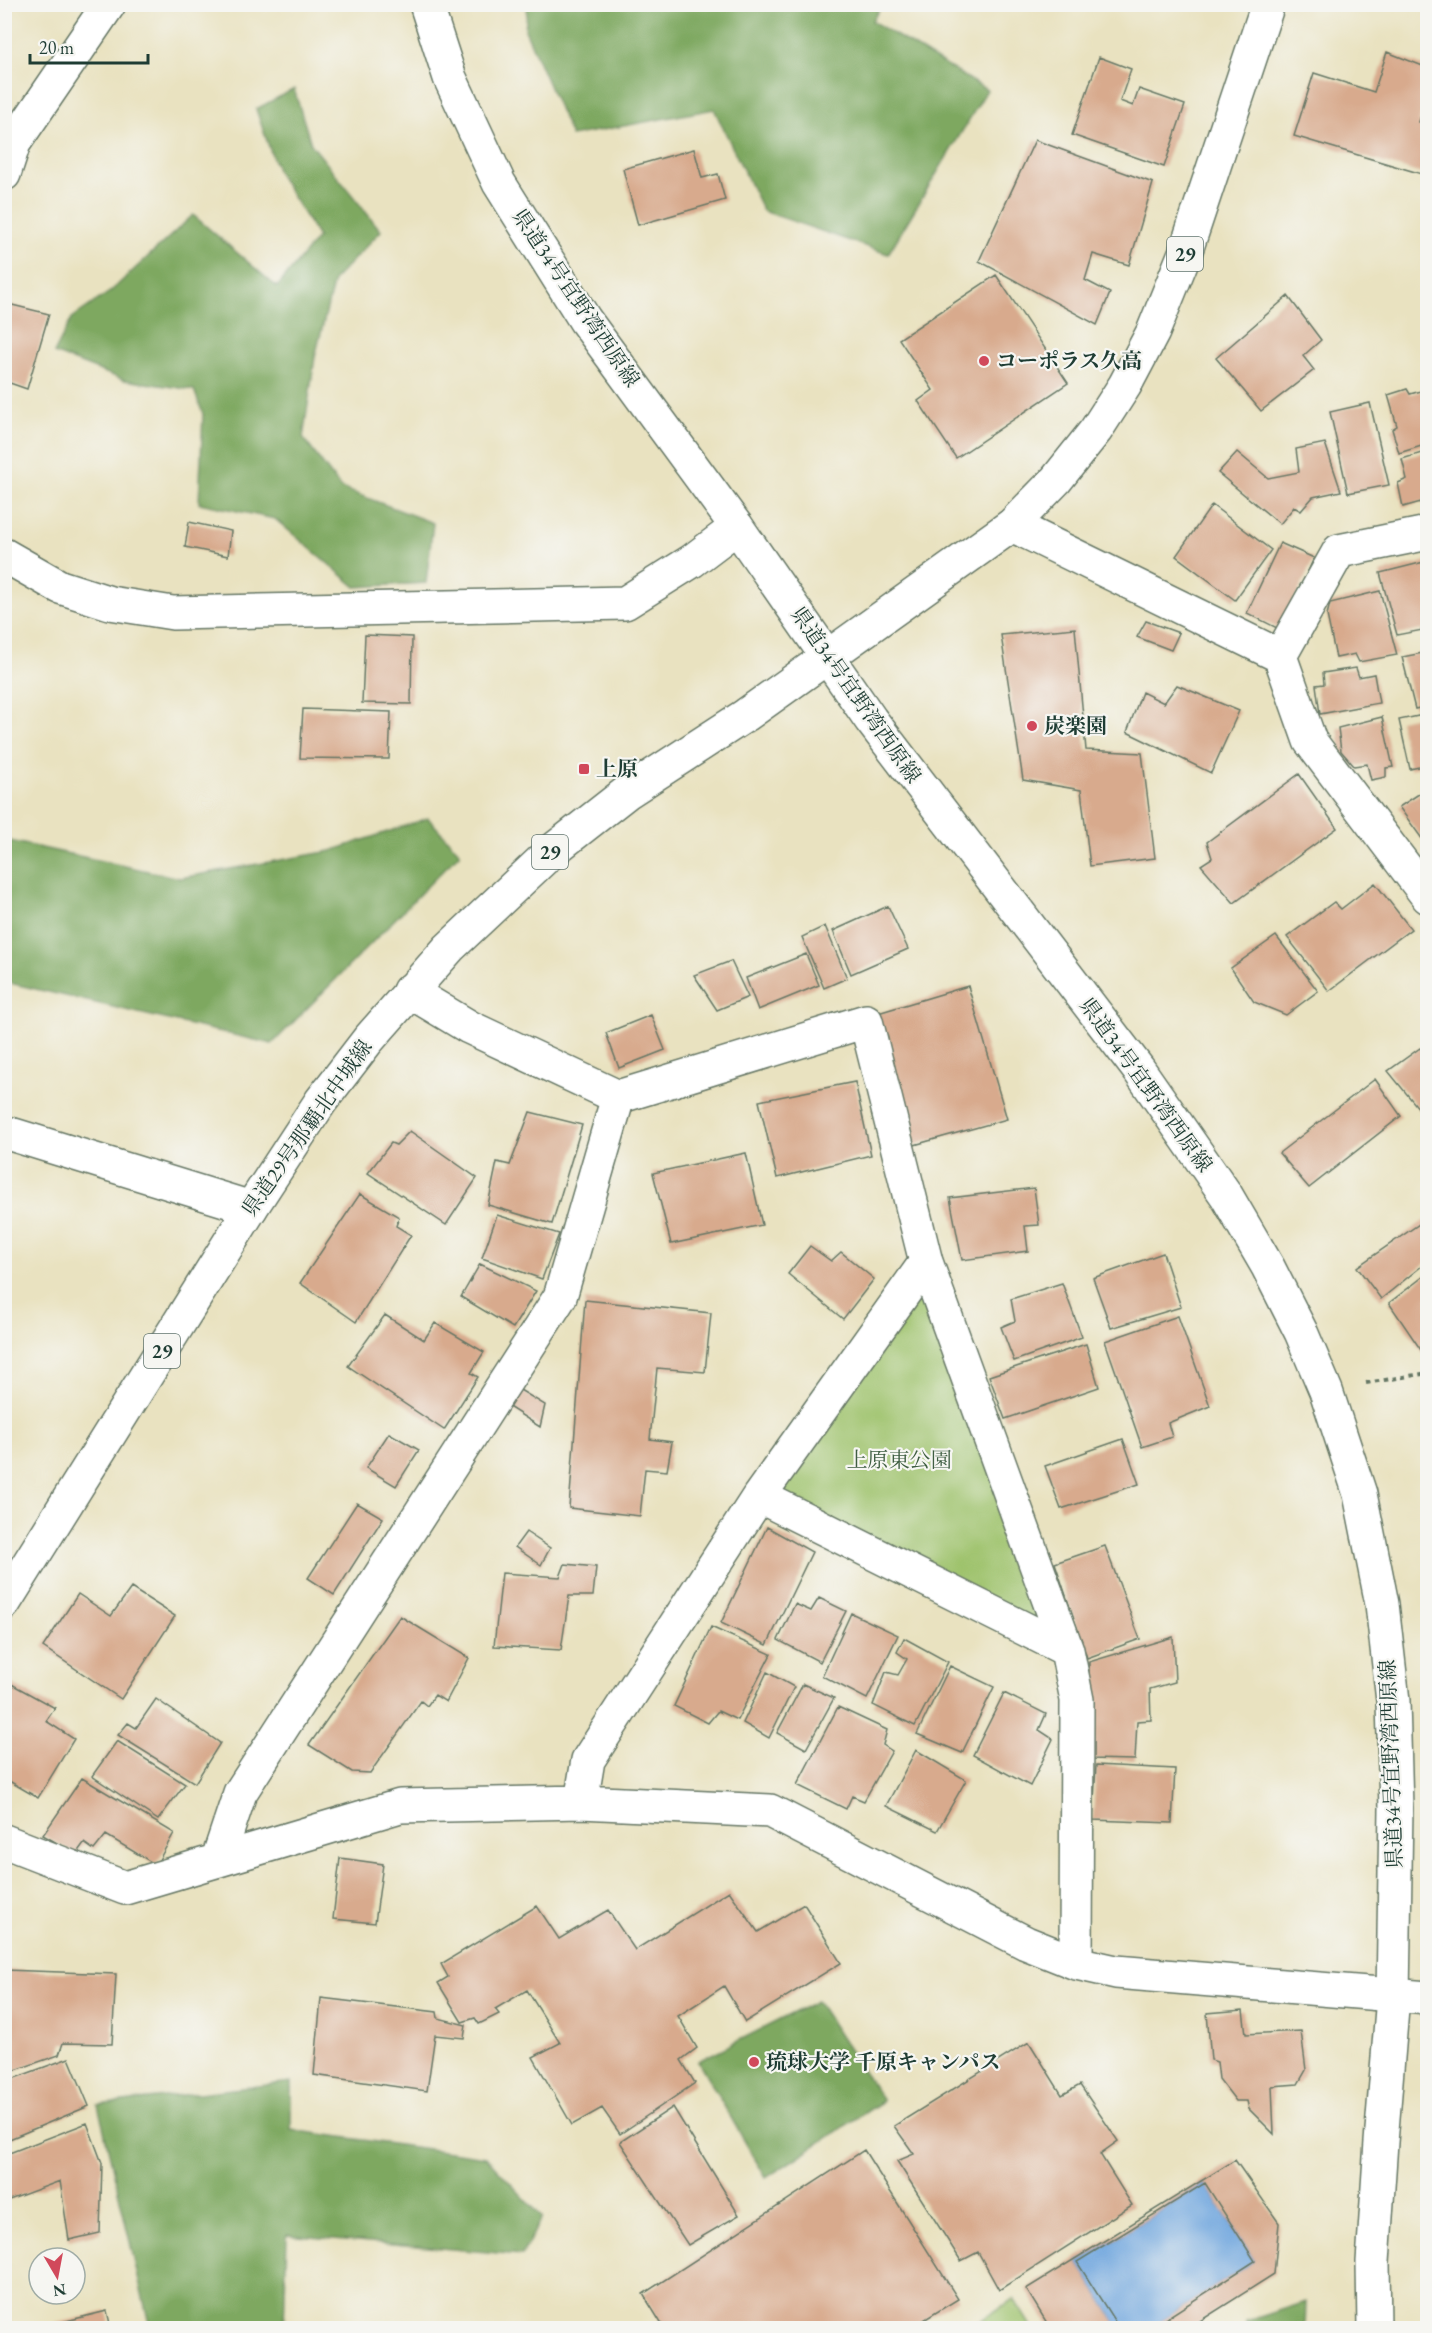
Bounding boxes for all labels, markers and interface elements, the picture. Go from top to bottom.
scale bar [30,27,148,65]
text: 20 m [39,36,74,59]
street label: 県道34号宜野湾西原線 [507,203,646,392]
road number: 29 [1167,237,1203,271]
place label: コーポラス久高 [996,347,1142,374]
marker: コーポラス久高 [977,354,991,368]
street label: 県道34号宜野湾西原線 [785,601,927,788]
place label: 炭楽園 [1044,712,1107,739]
marker: 炭楽園 [1025,719,1039,733]
place label: 上原 [596,755,638,782]
marker: 上原 [577,762,591,776]
road number: 29 [532,835,568,869]
street label: 県道34号宜野湾西原線 [1074,992,1219,1177]
street label: 県道29号那覇北中城線 [236,1034,378,1221]
road number: 29 [144,1334,180,1368]
park label: 上原東公園 [847,1446,952,1473]
street label: 県道34号宜野湾西原線 [1373,1659,1408,1869]
place label: 琉球大学 千原キャンパス [766,2048,1001,2075]
marker: 琉球大学 千原キャンパス [747,2055,761,2069]
north arrow [27,2246,87,2306]
text: N [51,2279,68,2302]

